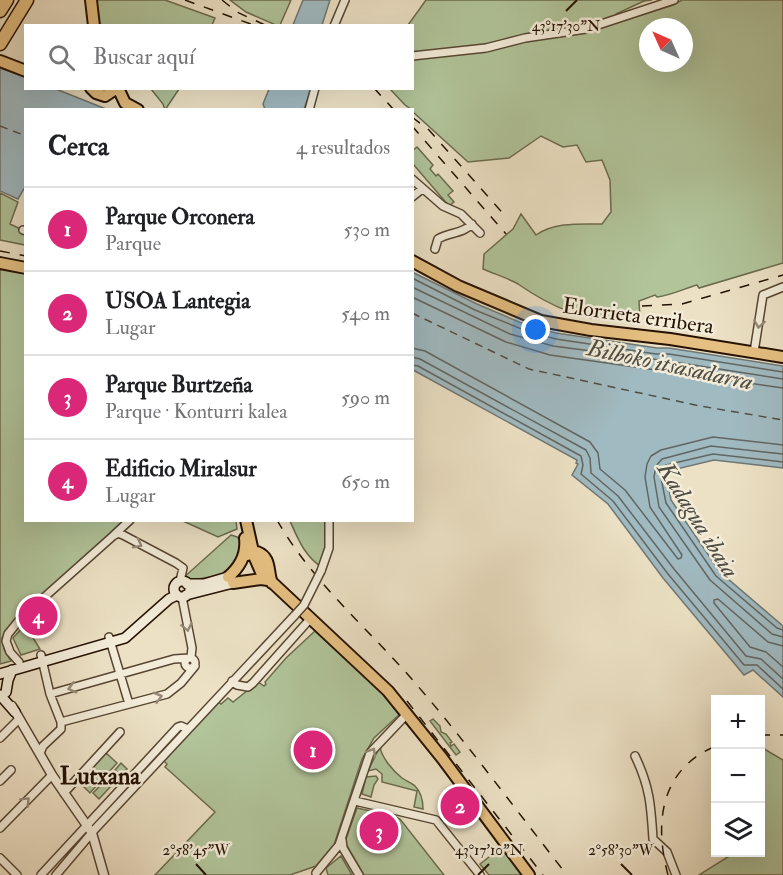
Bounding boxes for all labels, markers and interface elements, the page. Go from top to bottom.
text: 43°17'30"N [532,17,601,36]
north arrow [639,18,693,72]
search box [24,24,414,90]
icon: search [45,41,78,74]
text: Buscar aquí [93,43,195,71]
text: Cerca [48,131,109,163]
text: 4 resultados [296,135,390,160]
text: Parque Orconera [105,203,254,231]
text: 1 [64,217,71,242]
text: 530 m [344,217,390,242]
text: Parque [105,231,161,256]
text: USOA Lantegia [105,287,250,315]
street label: Elorrieta erribera [560,292,716,341]
text: 2 [62,301,73,326]
text: 540 m [341,301,390,326]
text: Lugar [105,315,155,340]
your location [521,315,550,344]
one-way arrow [753,319,765,328]
water label: Bilboko itsasadarra [583,332,756,398]
text: Parque Burtzeña [105,371,253,399]
text: 3 [64,385,71,410]
text: 590 m [341,385,390,410]
text: Parque · Konturri kalea [105,399,287,424]
text: Edificio Miralsur [105,455,257,483]
water label: Kadagua ibaia [649,455,746,584]
text: 4 [62,469,73,494]
text: 650 m [341,469,390,494]
text: Lugar [105,483,155,508]
one-way arrow [132,536,143,548]
pin: 4 [18,594,57,638]
one-way arrow [180,622,193,632]
one-way arrow [67,681,78,693]
one-way arrow [153,691,163,704]
map controls [711,695,765,857]
button: + [711,695,765,749]
pin: 1 [294,728,332,772]
one-way arrow [365,748,376,758]
button: − [711,749,765,803]
district label: Lutxana [60,761,141,792]
pin: 2 [440,784,480,828]
one-way arrow [18,798,29,809]
button: layers [711,803,765,857]
pin: 3 [360,808,398,854]
text: 2°58'45"W [163,841,230,860]
text: 43°17'10"N [455,841,524,860]
text: 2°58'30"W [588,841,655,860]

